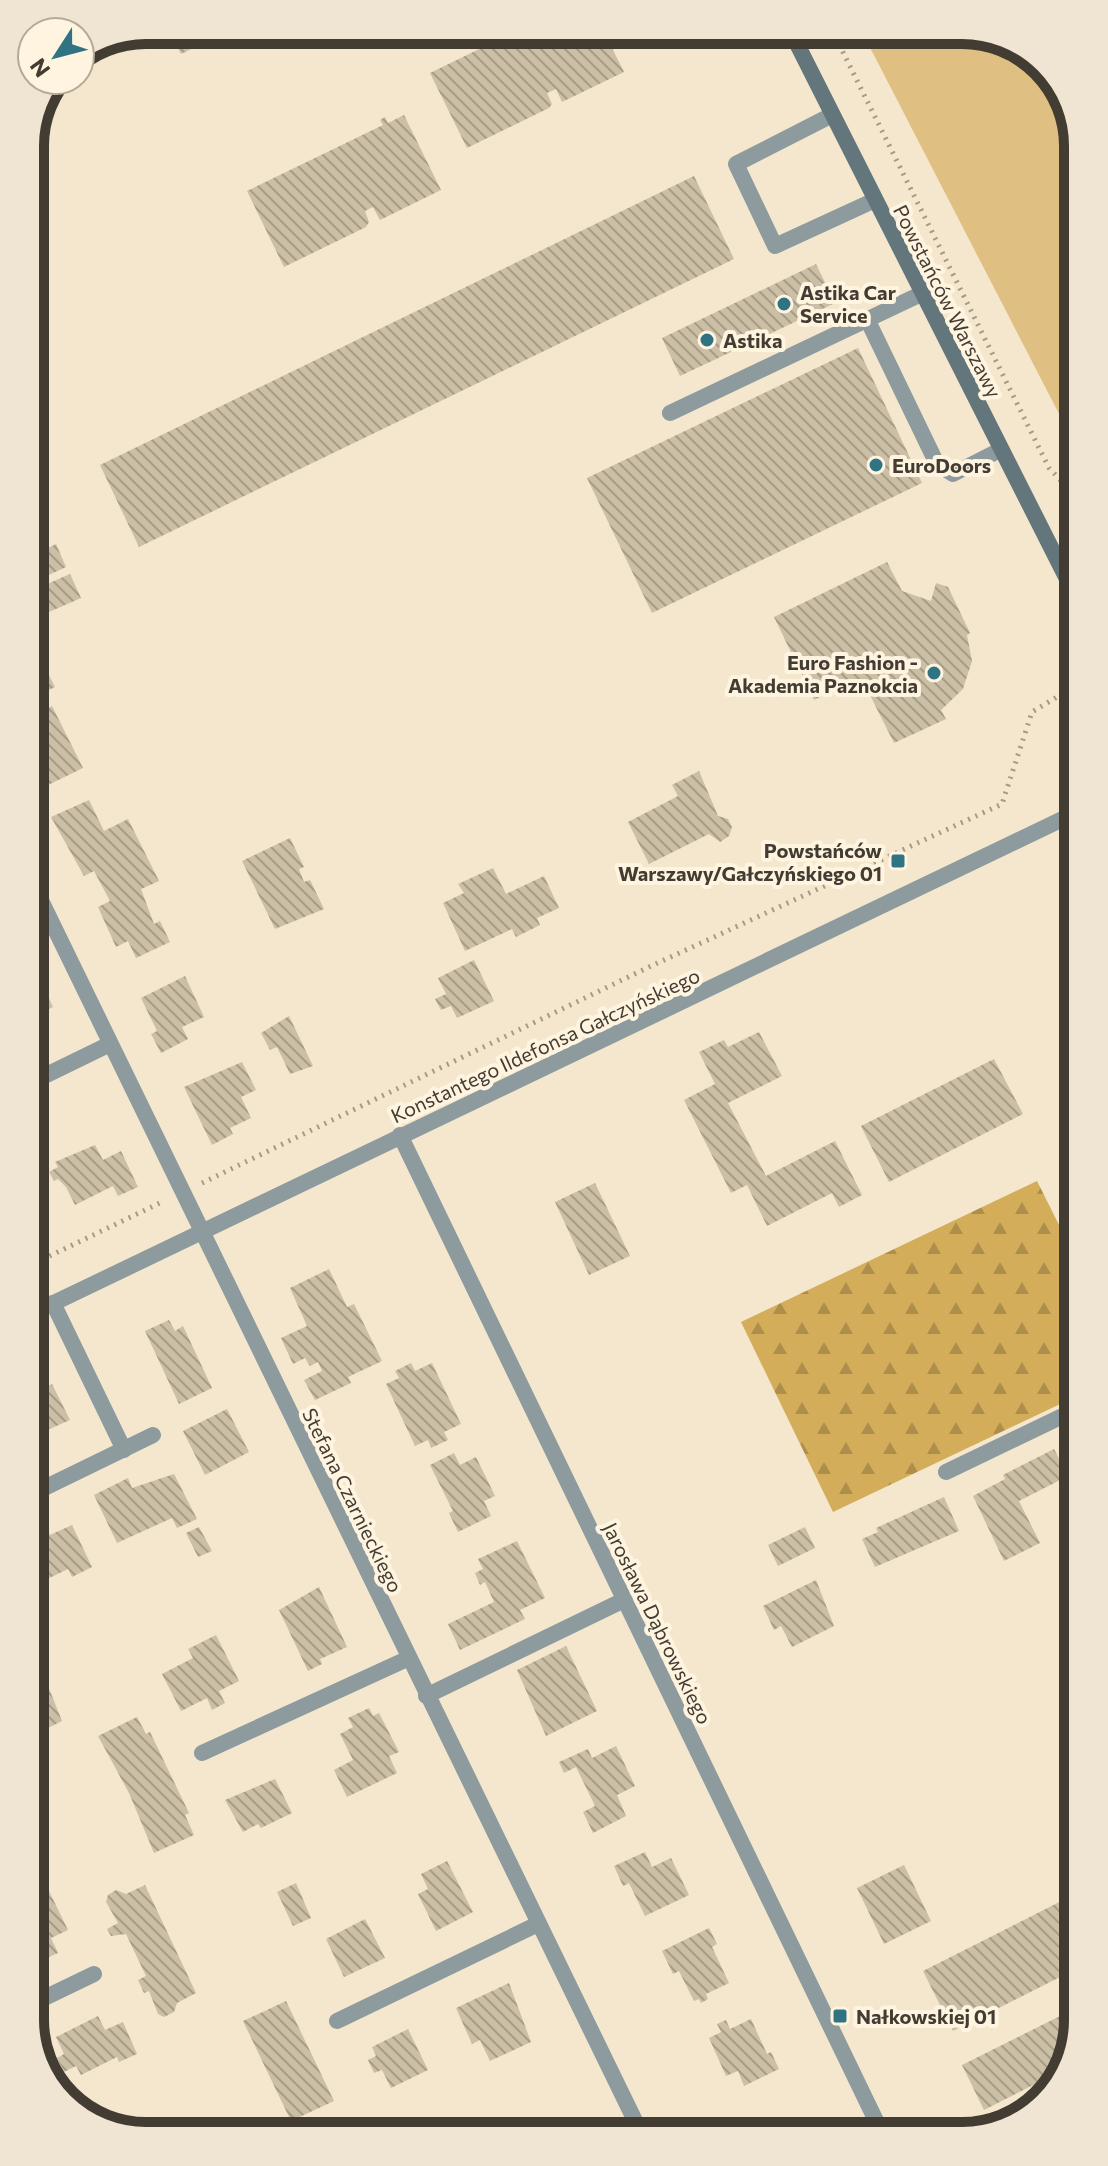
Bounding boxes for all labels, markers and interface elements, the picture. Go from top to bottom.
north arrow [16,16,96,96]
text: N [24,53,55,83]
street label: Powstańców Warszawy [889,201,1007,401]
place label: Astika Car Service [800,280,896,327]
marker: Astika Car Service [775,295,793,313]
place label: Astika [723,328,783,352]
marker: Astika [698,331,716,349]
place label: EuroDoors [892,453,991,477]
marker: EuroDoors [867,456,885,474]
place label: Euro Fashion - Akademia Paznokcia [728,650,918,697]
marker: Euro Fashion - Akademia Paznokcia [925,664,943,682]
place label: Powstańców Warszawy/Gałczyńskiego 01 [618,838,882,885]
marker: Powstańców Warszawy/Gałczyńskiego 01 [889,852,907,870]
street label: Konstantego Ildefonsa Gałczyńskiego [387,963,703,1127]
street label: Stefana Czarnieckiego [298,1404,408,1596]
street label: Jarosława Dąbrowskiego [599,1518,717,1728]
place label: Nałkowskiej 01 [856,2004,996,2028]
marker: Nałkowskiej 01 [831,2007,849,2025]

